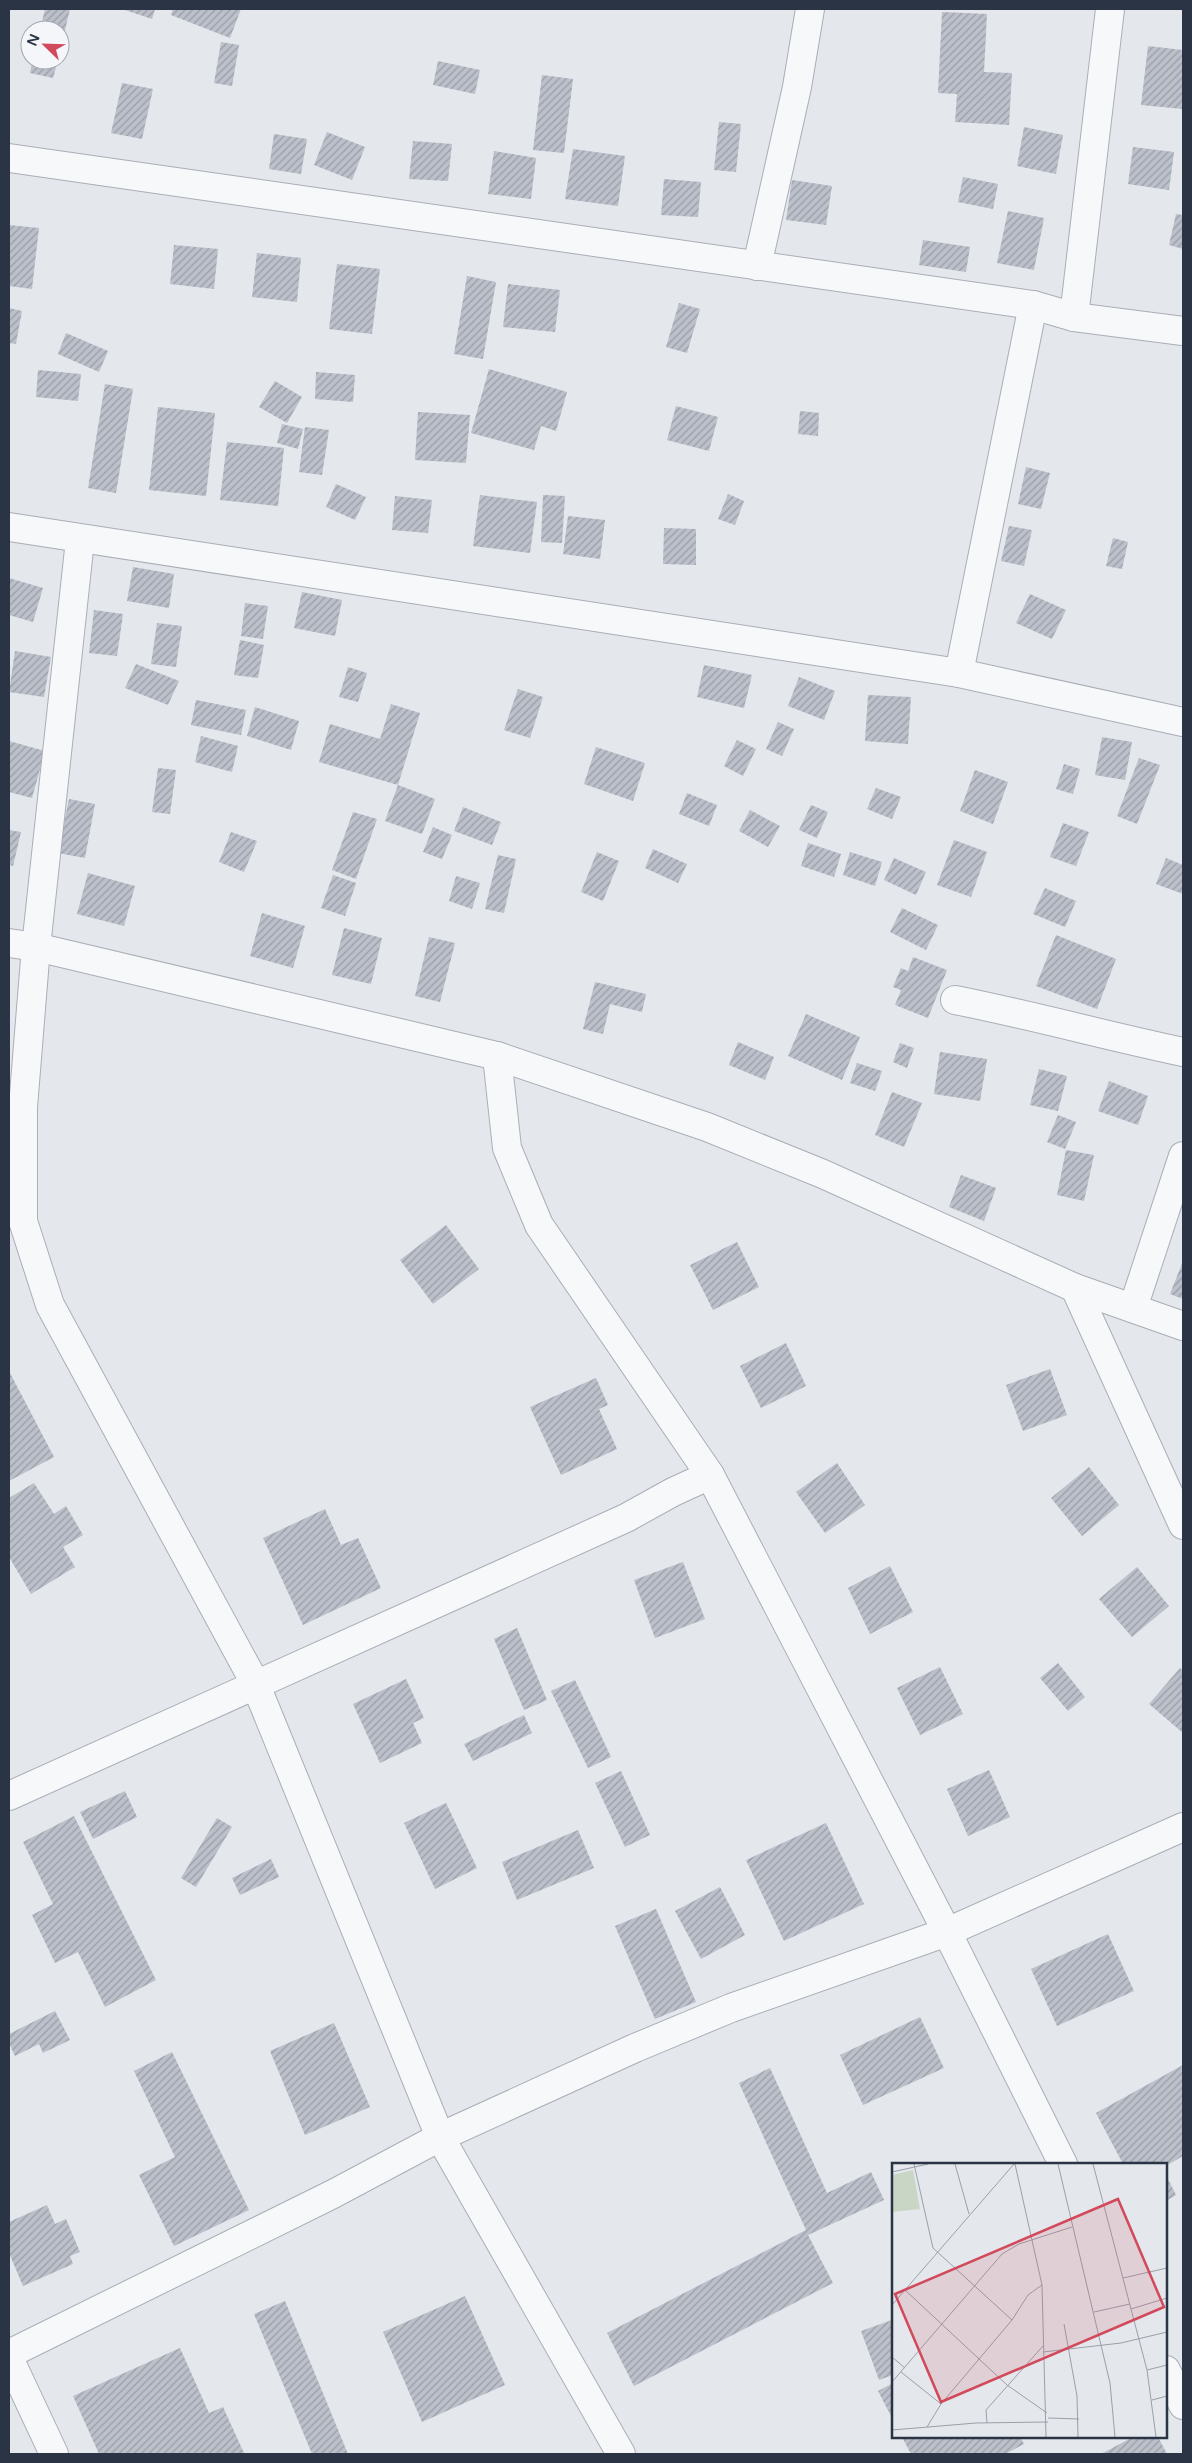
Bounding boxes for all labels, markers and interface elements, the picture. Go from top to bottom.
north arrow [20,20,70,70]
text: N [23,32,44,49]
inset map [892,2163,1167,2438]

